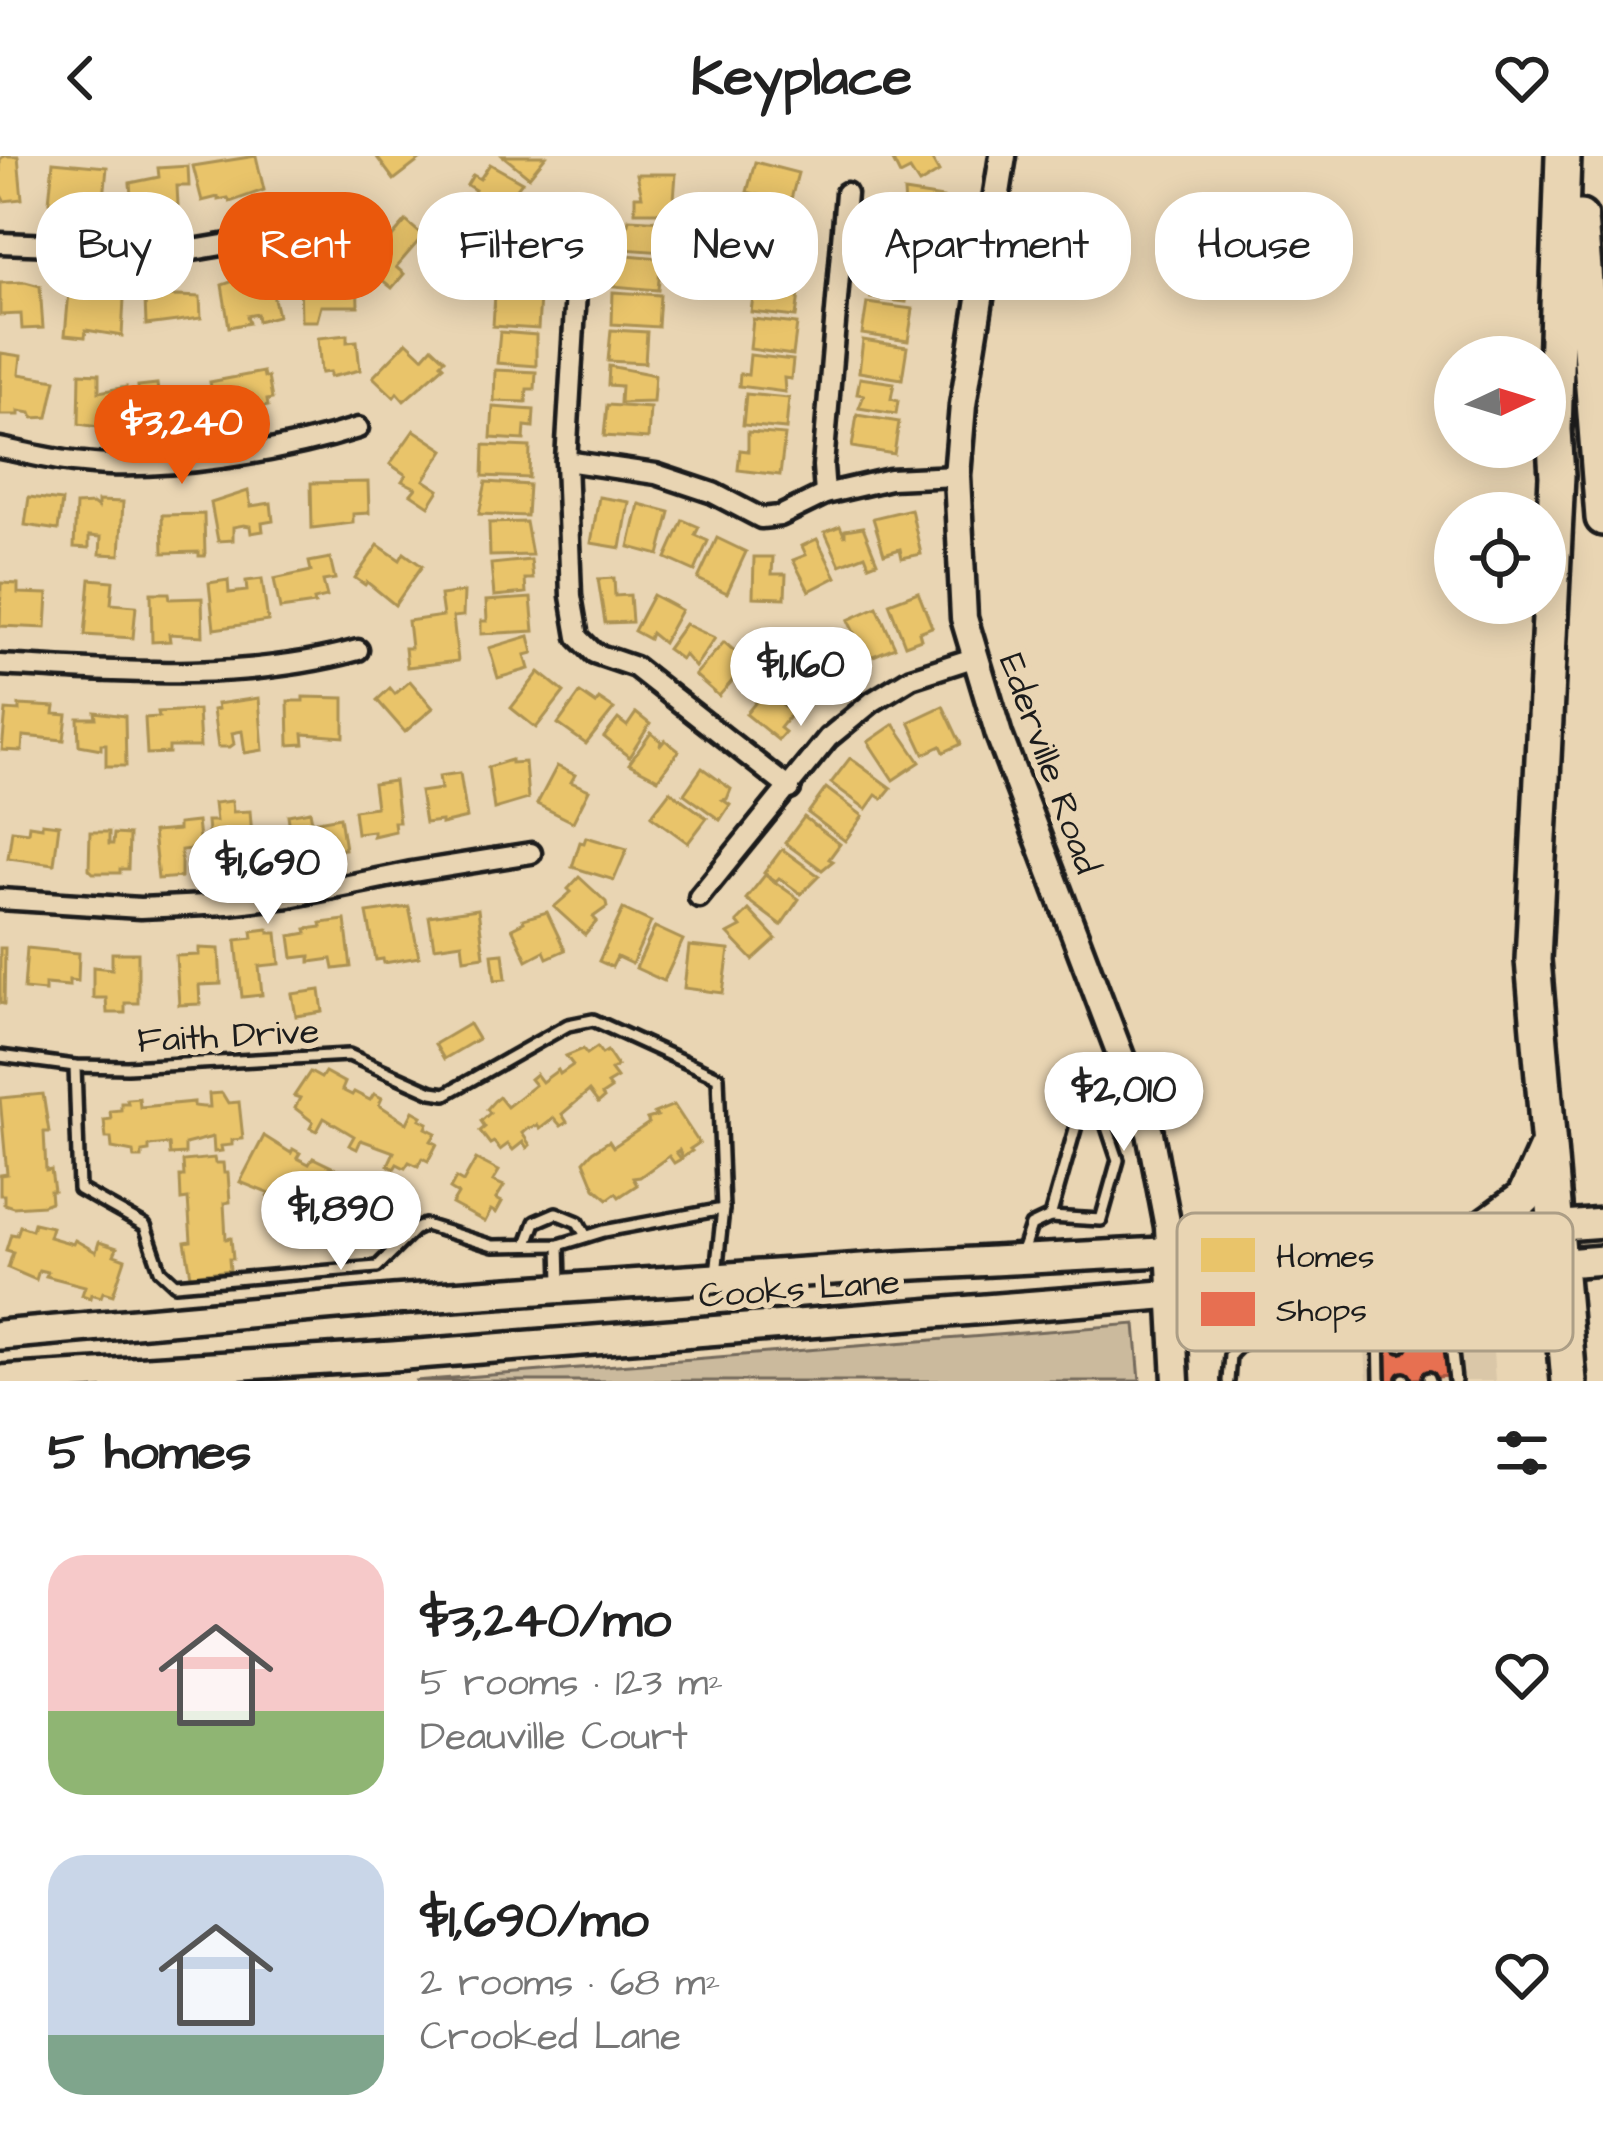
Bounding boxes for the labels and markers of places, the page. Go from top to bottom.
pin: $3,240 [84,385,280,487]
pin: $1,160 [703,627,899,729]
pin: $1,690 [170,825,366,927]
pin: $2,010 [1026,1052,1222,1154]
pin: $1,890 [243,1171,439,1273]

